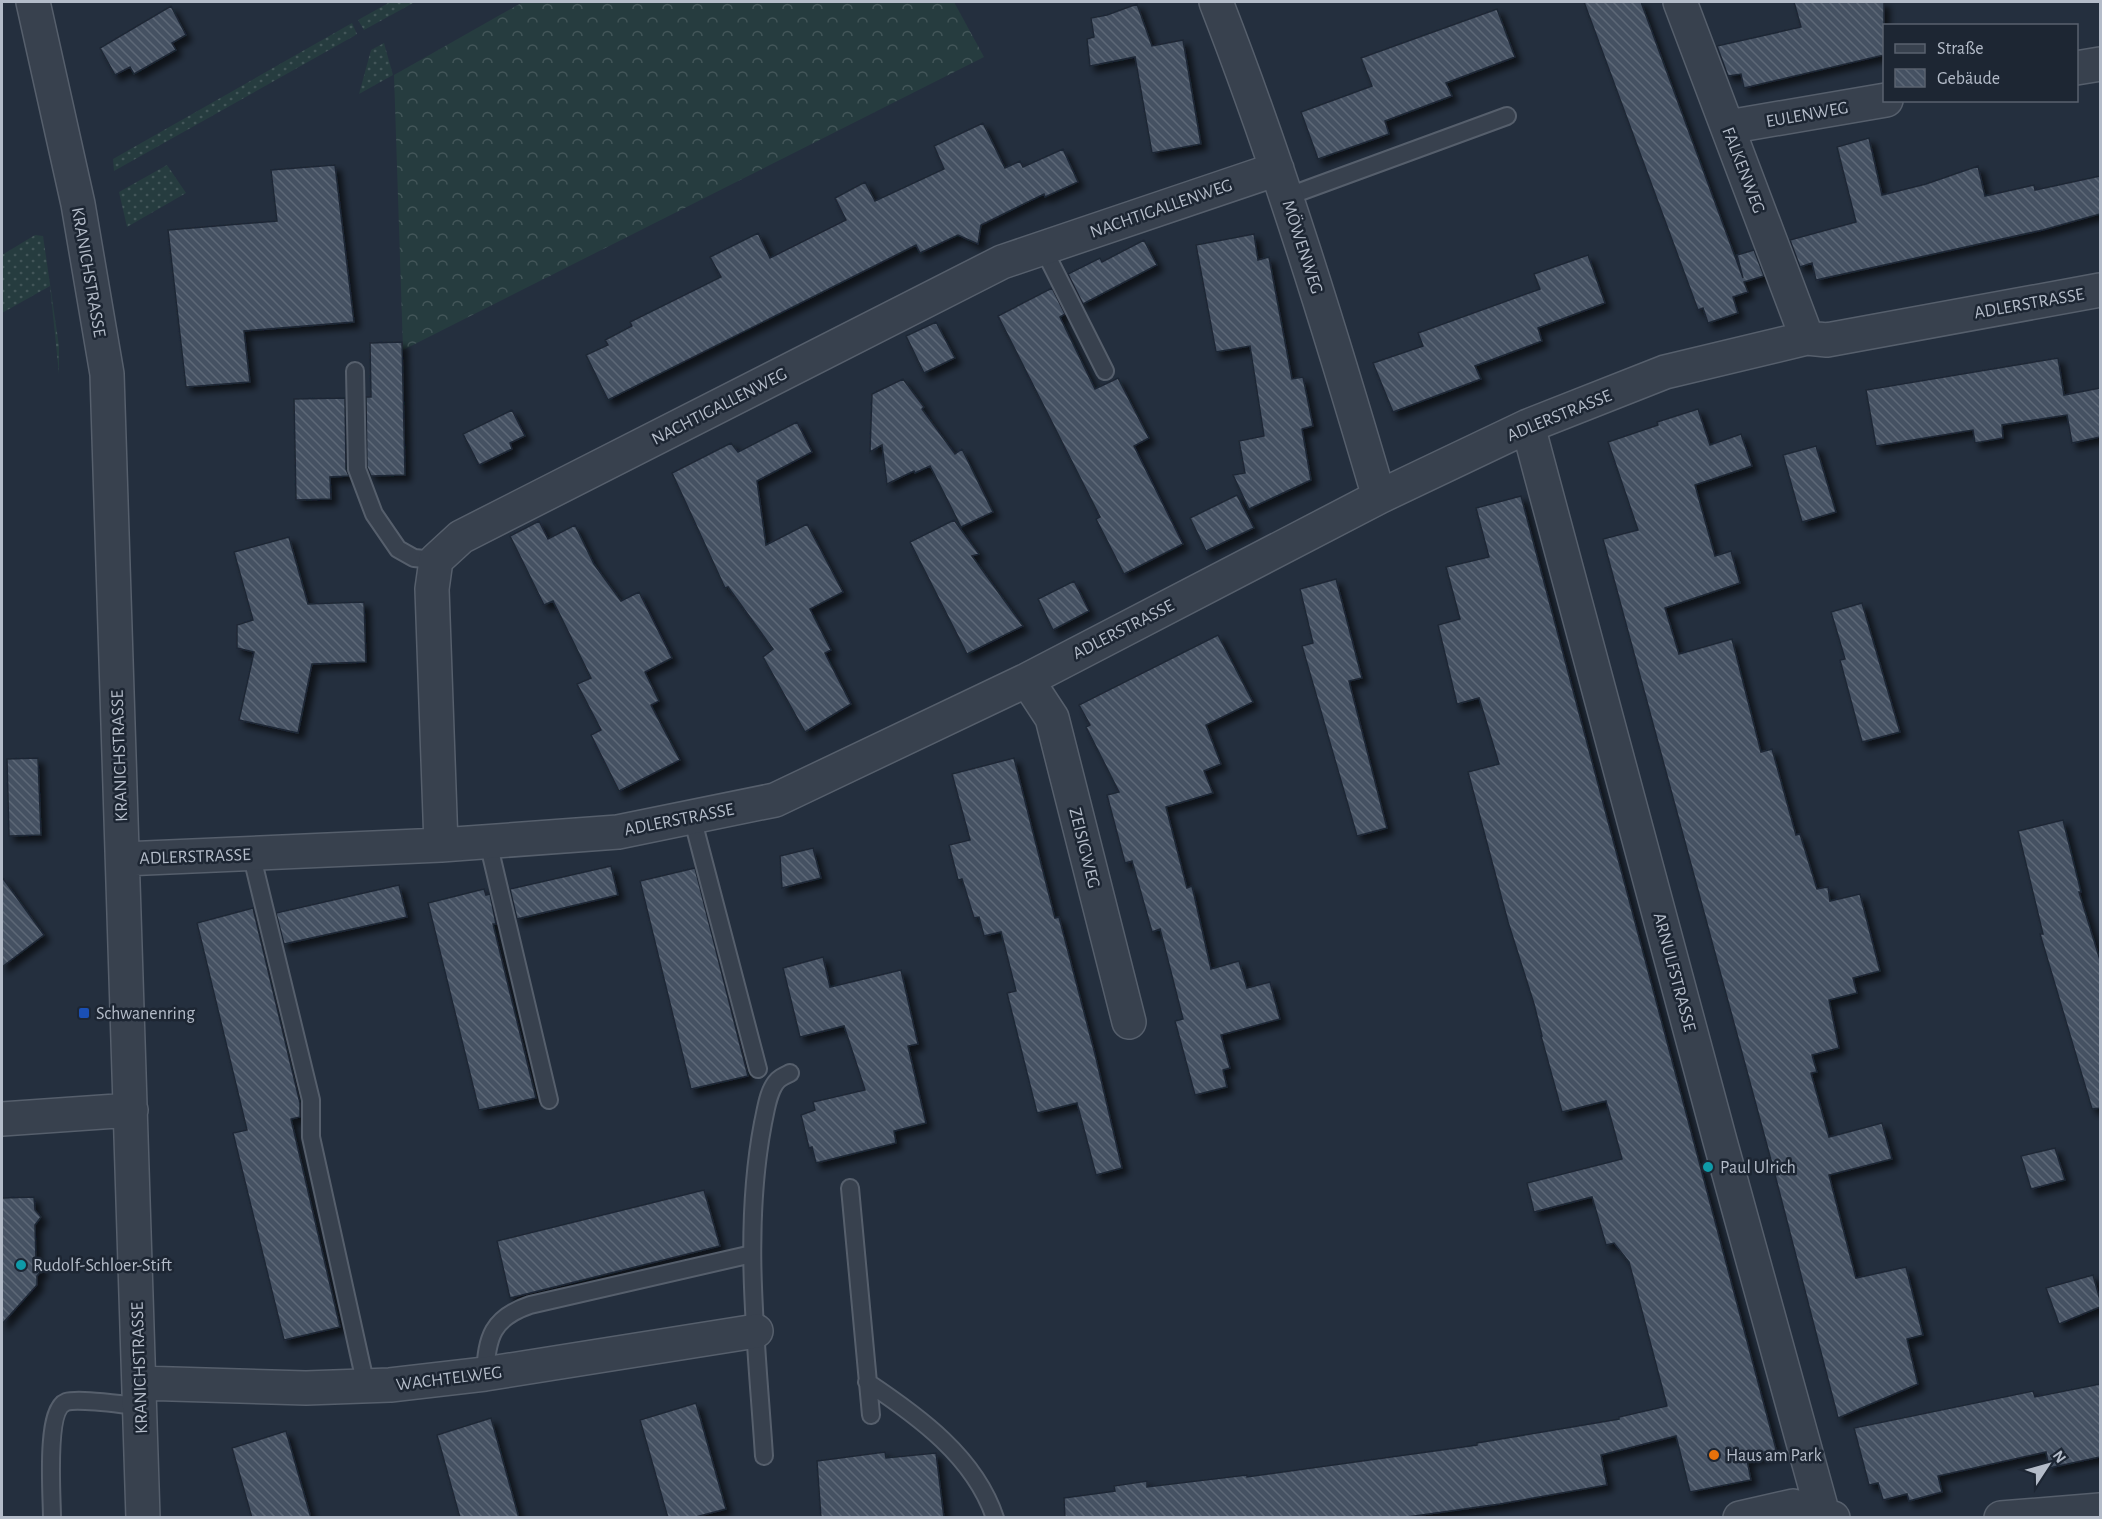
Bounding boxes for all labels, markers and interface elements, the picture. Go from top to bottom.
legend [1883,24,2078,102]
text: Straße [1937,40,1983,58]
text: Gebäude [1937,70,2000,88]
street label: EULENWEG [1765,99,1850,131]
street label: FALKENWEG [1718,125,1768,216]
street label: NACHTIGALLENWEG [1088,176,1235,242]
street label: MÖWENWEG [1278,198,1328,296]
street label: KRANICHSTRASSE [68,206,108,339]
street label: ADLERSTRASSE [1973,285,2086,323]
street label: NACHTIGALLENWEG [649,365,790,449]
street label: ADLERSTRASSE [1504,387,1615,445]
street label: ADLERSTRASSE [1070,596,1177,663]
street label: KRANICHSTRASSE [109,689,131,822]
street label: ADLERSTRASSE [623,800,736,839]
street label: ZEISIGWEG [1065,806,1103,890]
street label: ADLERSTRASSE [139,846,251,868]
street label: ARNULFSTRASSE [1650,911,1699,1034]
place label: Schwanenring [96,1005,195,1023]
marker: Schwanenring [77,1006,91,1020]
place label: Paul Ulrich [1720,1159,1796,1177]
marker: Paul Ulrich [1701,1160,1715,1174]
place label: Rudolf-Schloer-Stift [33,1257,172,1275]
marker: Rudolf-Schloer-Stift [14,1258,28,1272]
street label: KRANICHSTRASSE [129,1301,151,1434]
street label: WACHTELWEG [395,1364,503,1394]
north arrow [2018,1435,2078,1495]
place label: Haus am Park [1726,1447,1822,1465]
marker: Haus am Park [1707,1448,1721,1462]
text: N [2050,1448,2069,1466]

